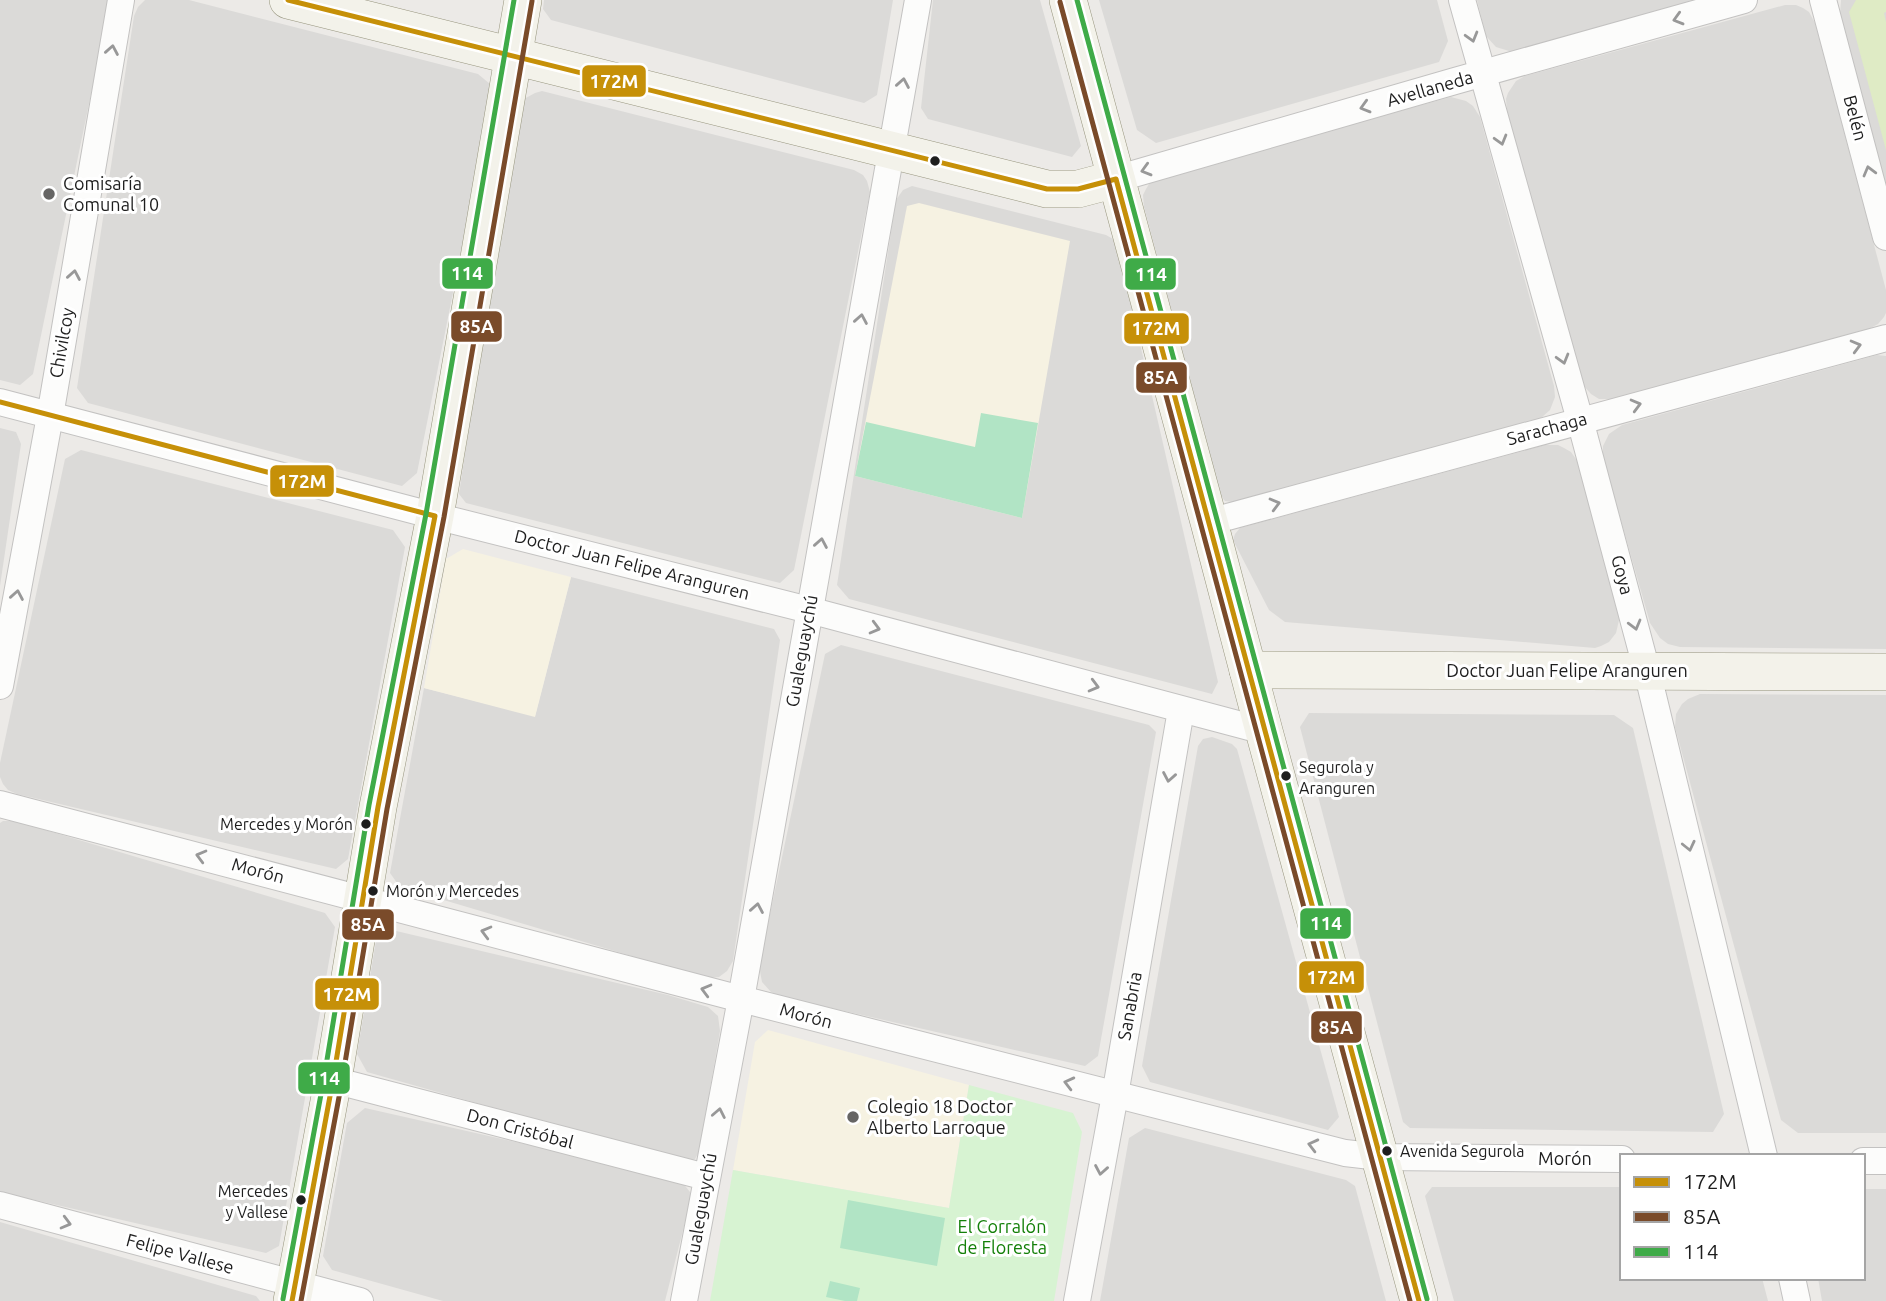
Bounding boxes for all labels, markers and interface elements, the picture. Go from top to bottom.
one-way arrow [1673,10,1685,25]
one-way arrow [1464,31,1478,43]
one-way arrow [104,45,119,56]
line badge: 172M [581,64,647,98]
street label: Avellaneda [1384,66,1475,110]
text: 172M [589,70,639,92]
one-way arrow [895,77,910,89]
street label: Belén [1840,93,1872,143]
one-way arrow [1359,98,1371,113]
one-way arrow [1493,133,1507,145]
unlabelled marker [928,154,942,168]
one-way arrow [1141,161,1153,176]
one-way arrow [1862,165,1877,177]
place label: Comisaría Comunal 10 [63,173,159,214]
marker: Comisaría Comunal 10 [41,186,57,202]
line badge: 114 [441,257,494,290]
line badge: 114 [1124,257,1177,291]
text: 114 [451,262,483,284]
text: 114 [1135,263,1167,285]
one-way arrow [66,269,81,281]
street label: Chivilcoy [45,306,77,380]
line badge: 85A [450,310,503,343]
line badge: 172M [1123,312,1190,345]
one-way arrow [853,313,868,325]
text: 85A [460,315,495,337]
text: 172M [1131,317,1181,339]
one-way arrow [1850,340,1862,355]
one-way arrow [1555,352,1569,364]
line badge: 85A [1135,361,1188,394]
text: 85A [1144,366,1179,388]
one-way arrow [1630,399,1642,413]
street label: Sarachaga [1504,408,1589,448]
line badge: 172M [269,464,335,498]
text: 172M [277,470,327,492]
one-way arrow [1269,498,1281,512]
street label: Doctor Juan Felipe Aranguren [513,525,752,603]
one-way arrow [813,537,828,549]
street label: Goya [1608,553,1638,597]
one-way arrow [8,589,23,601]
street label: Gualeguaychú [781,593,821,708]
one-way arrow [868,619,880,634]
one-way arrow [1627,619,1641,631]
street label: Doctor Juan Felipe Aranguren [1446,660,1688,680]
one-way arrow [1088,678,1100,693]
place label: Segurola y Aranguren [1299,758,1375,797]
marker: Segurola y Aranguren [1279,769,1293,783]
one-way arrow [1162,771,1177,783]
place label: Mercedes y Morón [220,815,353,833]
marker: Mercedes y Morón [359,817,373,831]
one-way arrow [1681,840,1696,852]
one-way arrow [196,850,208,864]
street label: Morón [230,853,287,887]
place label: Morón y Mercedes [386,882,519,900]
marker: Morón y Mercedes [366,884,380,898]
one-way arrow [749,902,764,914]
line badge: 114 [1299,907,1352,940]
line badge: 85A [341,908,395,941]
text: 114 [1310,912,1342,934]
text: 85A [351,913,386,935]
one-way arrow [480,925,492,940]
line badge: 172M [1298,960,1365,994]
text: 172M [1306,966,1356,988]
street label: Sanabria [1113,970,1145,1042]
line badge: 172M [314,977,380,1011]
text: 172M [322,983,372,1005]
one-way arrow [700,984,712,998]
street label: Morón [778,998,835,1032]
line badge: 85A [1310,1010,1363,1044]
text: 85A [1319,1016,1354,1038]
line badge: 114 [297,1061,351,1095]
text: 114 [308,1067,340,1089]
one-way arrow [1063,1077,1075,1091]
place label: Colegio 18 Doctor Alberto Larroque [867,1096,1013,1137]
street label: Don Cristóbal [465,1104,576,1152]
one-way arrow [710,1107,725,1119]
marker: Colegio 18 Doctor Alberto Larroque [845,1109,861,1125]
one-way arrow [1307,1139,1319,1153]
place label: Avenida Segurola [1400,1142,1524,1160]
marker: Avenida Segurola [1380,1144,1394,1158]
street label: Morón [1538,1148,1592,1168]
street label: Gualeguaychú [680,1151,720,1266]
legend [1620,1154,1865,1280]
one-way arrow [1095,1164,1110,1176]
text: 172M [1683,1169,1737,1193]
place label: Mercedes y Vallese [218,1182,288,1221]
marker: Mercedes y Vallese [294,1193,308,1207]
text: 85A [1683,1204,1721,1228]
one-way arrow [60,1215,72,1229]
park label: El Corralón de Floresta [957,1216,1047,1257]
street label: Felipe Vallese [124,1229,236,1277]
text: 114 [1683,1239,1719,1263]

